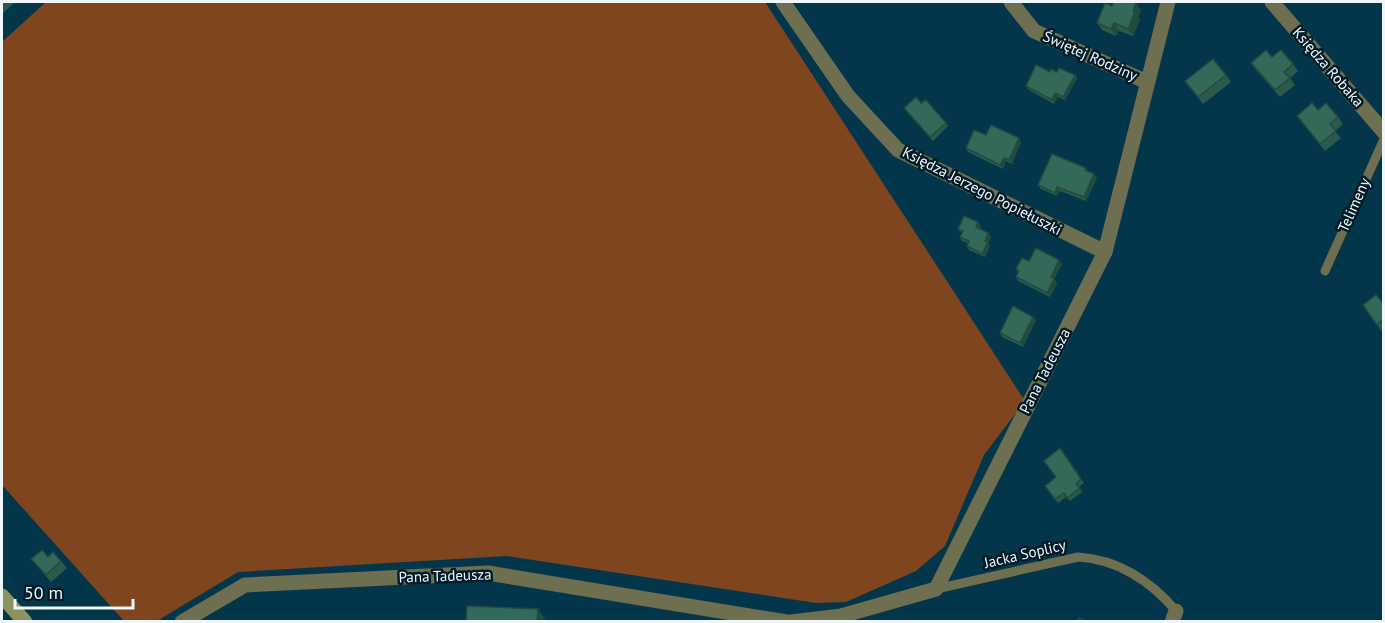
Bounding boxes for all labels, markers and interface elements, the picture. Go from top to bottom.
street label: Księdza Robaka [1289,23,1368,110]
street label: Świętej Rodziny [1040,26,1140,85]
street label: Księdza Jerzego Popiełuszki [899,142,1065,239]
street label: Telimeny [1333,175,1374,235]
street label: Pana Tadeusza [1015,325,1074,416]
street label: Jacka Soplicy [981,535,1068,572]
street label: Pana Tadeusza [398,564,492,587]
scale bar [15,572,134,610]
text: 50 m [24,581,63,604]

